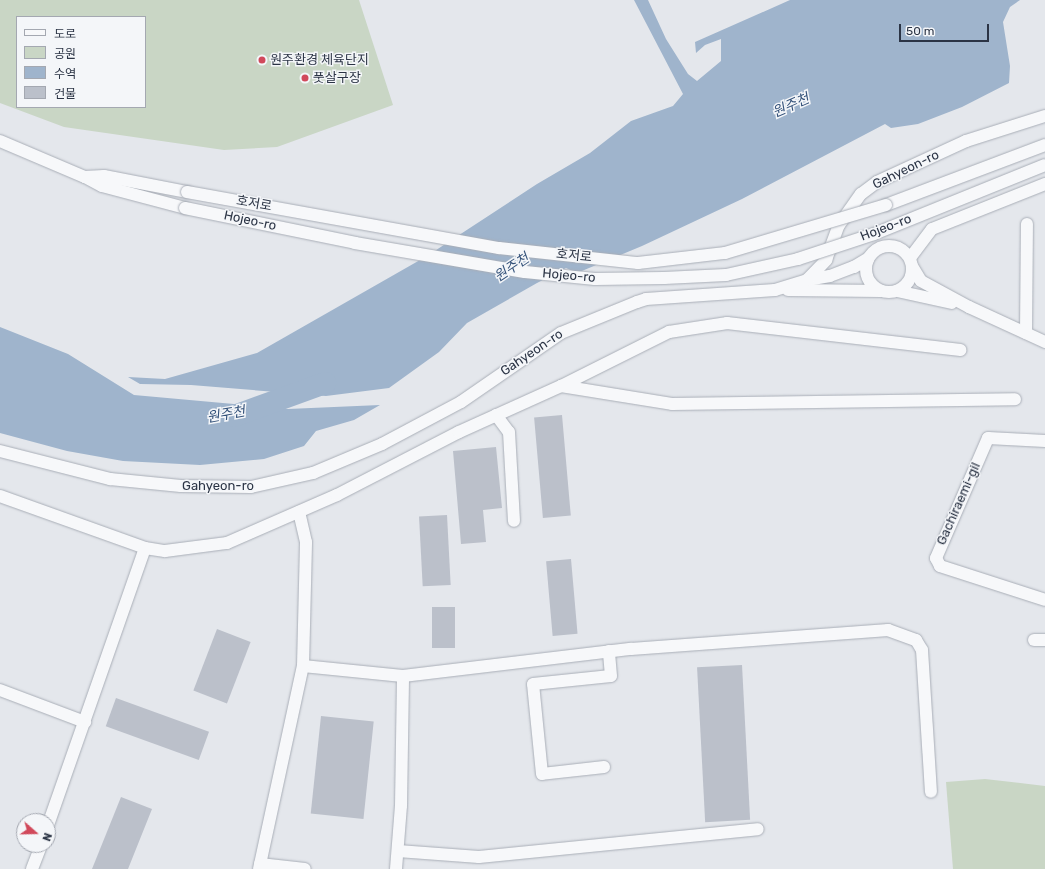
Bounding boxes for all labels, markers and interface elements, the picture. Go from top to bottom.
legend [16,16,146,108]
scale bar [901,16,991,42]
text: 50 m [906,24,934,38]
text: 도로 [54,27,76,41]
text: 공원 [54,47,76,61]
place label: 원주환경 체육단지 [270,52,369,68]
marker: 원주환경 체육단지 [257,55,267,65]
text: 수역 [54,67,76,81]
place label: 풋살구장 [313,70,361,86]
marker: 풋살구장 [300,73,310,83]
text: 건물 [54,87,76,101]
water label: 원주천 [770,90,812,122]
street label: Gahyeon-ro [870,147,942,193]
street label: 호저로 [235,193,273,215]
street label: Hojeo-ro [222,208,278,234]
street label: Hojeo-ro [858,211,914,245]
street label: 호저로 [555,246,593,266]
water label: 원주천 [491,250,533,286]
street label: Hojeo-ro [542,266,596,286]
street label: Gahyeon-ro [498,326,566,380]
water label: 원주천 [206,403,246,427]
street label: Gachiraemi-gil [934,460,984,548]
street label: Gahyeon-ro [182,478,254,494]
north arrow [16,813,56,853]
text: N [39,831,54,843]

